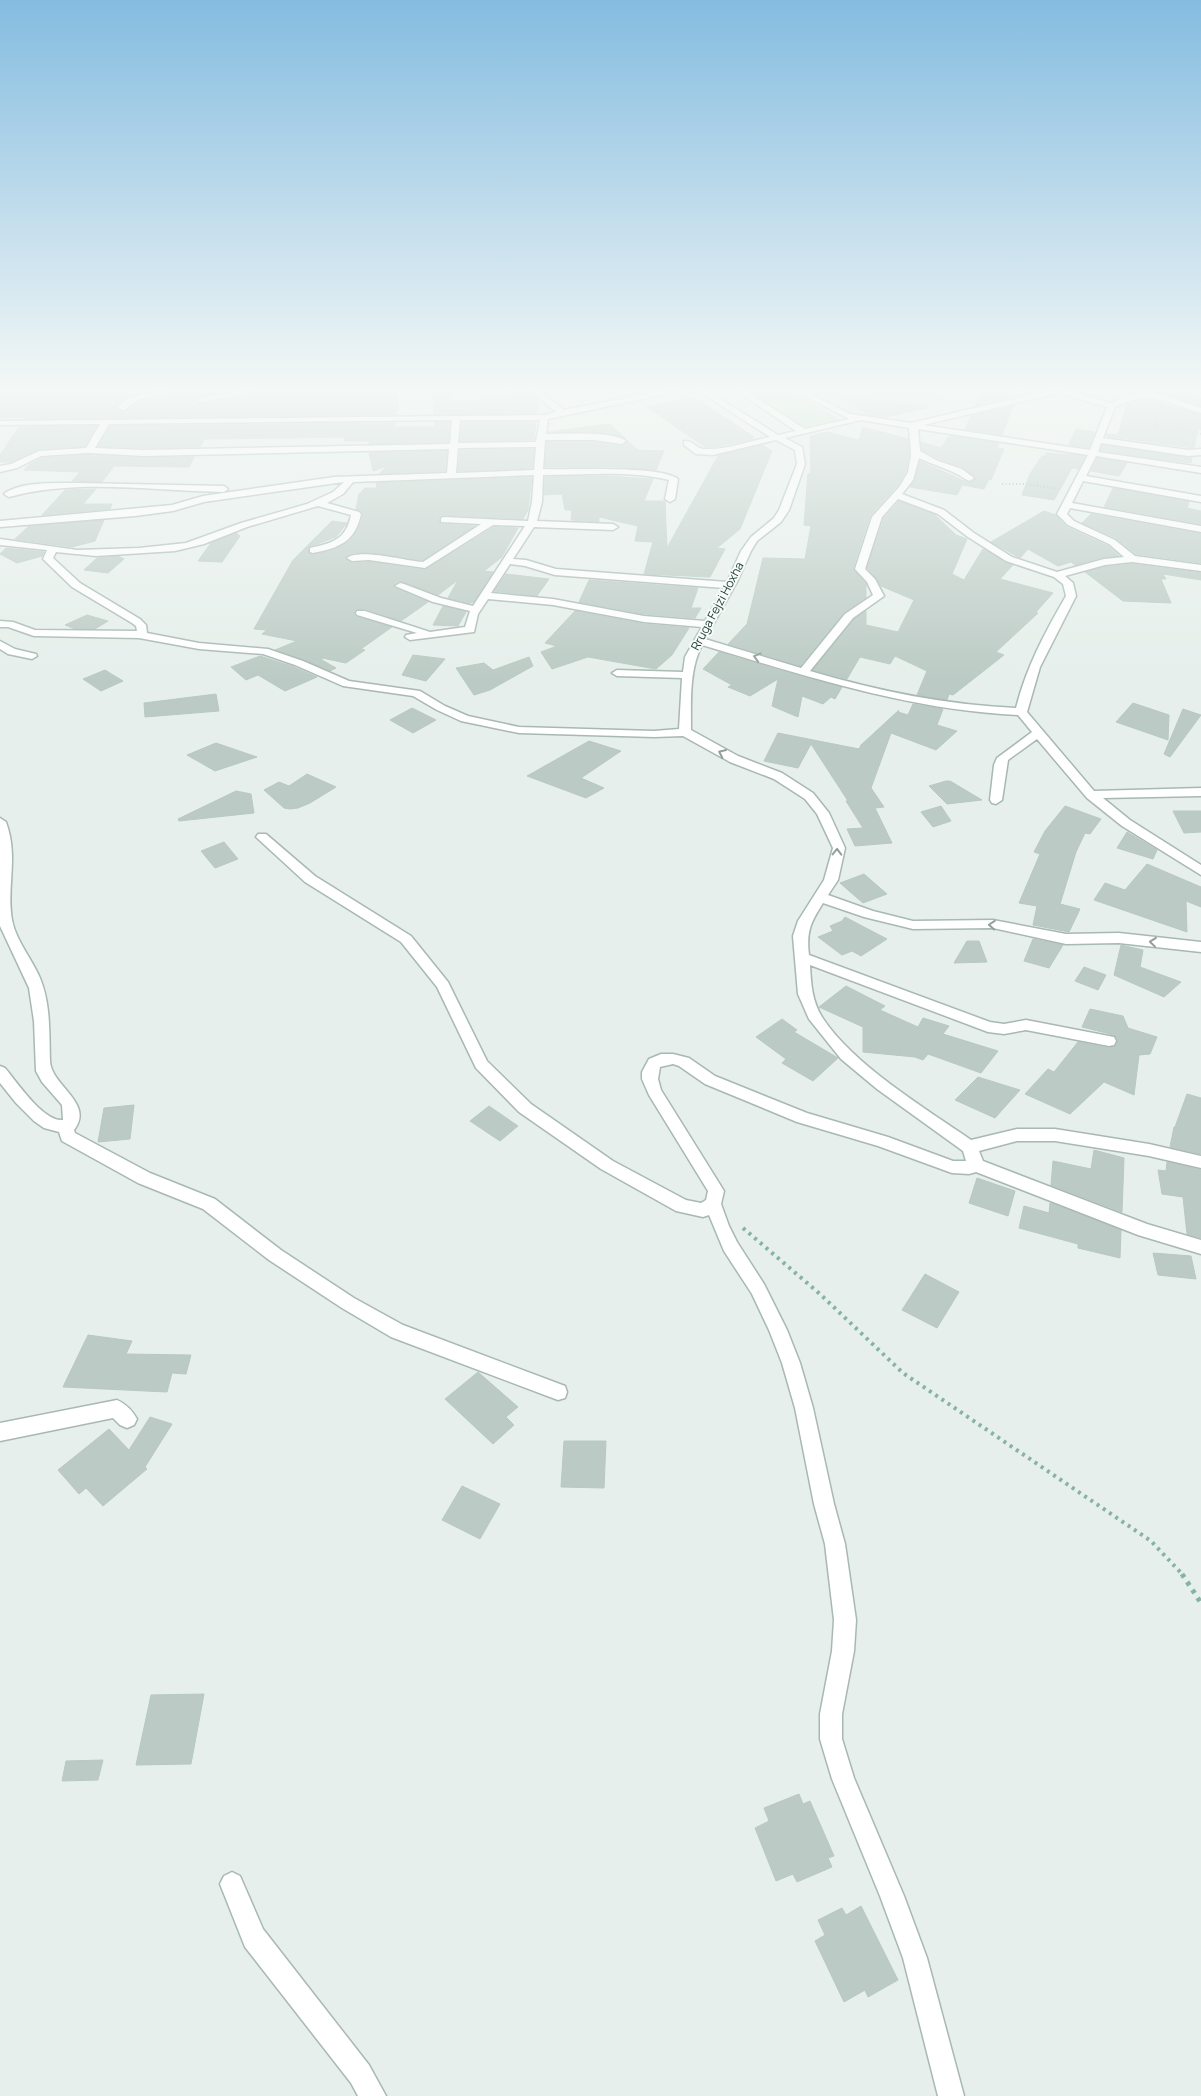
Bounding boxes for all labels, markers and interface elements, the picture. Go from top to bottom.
street label: Rruga Fejzi Hoxha [687,559,747,653]
one-way arrow [754,653,762,663]
one-way arrow [718,749,727,759]
one-way arrow [832,848,842,856]
one-way arrow [987,919,995,930]
one-way arrow [1148,937,1156,948]

